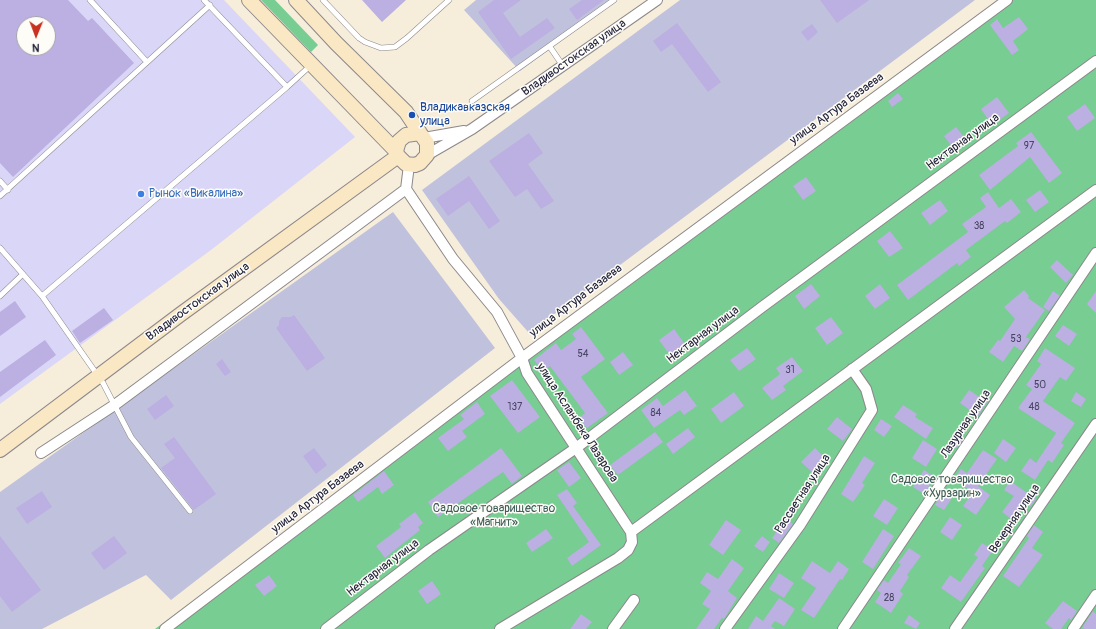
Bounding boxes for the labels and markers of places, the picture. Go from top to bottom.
place label: Владикавказская улица [420,101,510,129]
marker: Владикавказская улица [407,110,417,120]
place label: Рынок «Викалина» [149,187,243,201]
marker: Рынок «Викалина» [136,189,146,199]

